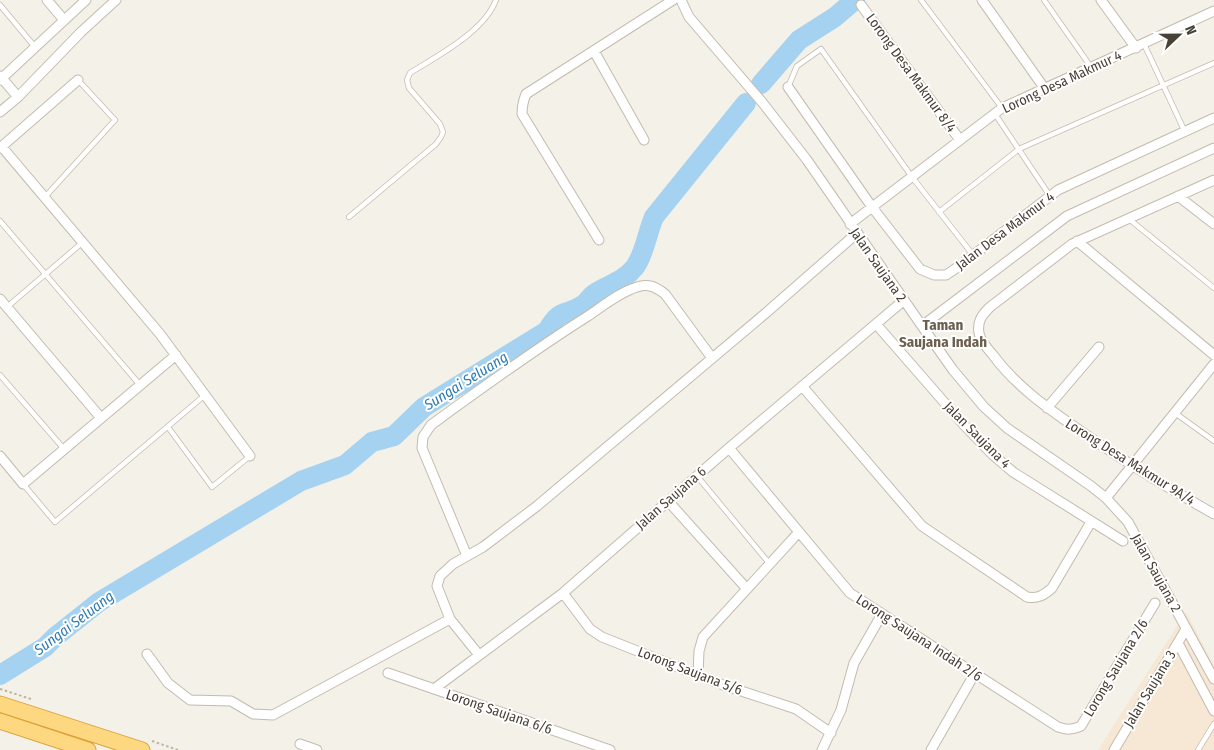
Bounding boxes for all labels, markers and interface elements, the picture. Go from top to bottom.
street label: Lorong Desa Makmur 8/4 [862,10,960,136]
north arrow [1154,10,1204,60]
text: N [1181,23,1200,37]
street label: Lorong Desa Makmur 4 [1000,47,1125,117]
street label: Jalan Desa Makmur 4 [952,188,1058,274]
street label: Jalan Saujana 2 [846,225,910,305]
district label: Taman Saujana Indah [899,316,987,351]
water label: Sungai Seluang [420,348,511,414]
street label: Jalan Saujana 4 [940,398,1014,472]
street label: Lorong Desa Makmur 9A/4 [1062,415,1198,509]
street label: Jalan Saujana 6 [632,463,710,533]
street label: Jalan Saujana 2 [1127,531,1185,615]
water label: Sungai Seluang [30,587,118,659]
street label: Lorong Saujana Indah 2/6 [853,591,985,685]
street label: Lorong Saujana 2/6 [1080,616,1152,720]
street label: Lorong Saujana 5/6 [635,643,745,699]
street label: Jalan Saujana 3 [1120,647,1180,731]
street label: Lorong Saujana 6/6 [444,686,554,738]

